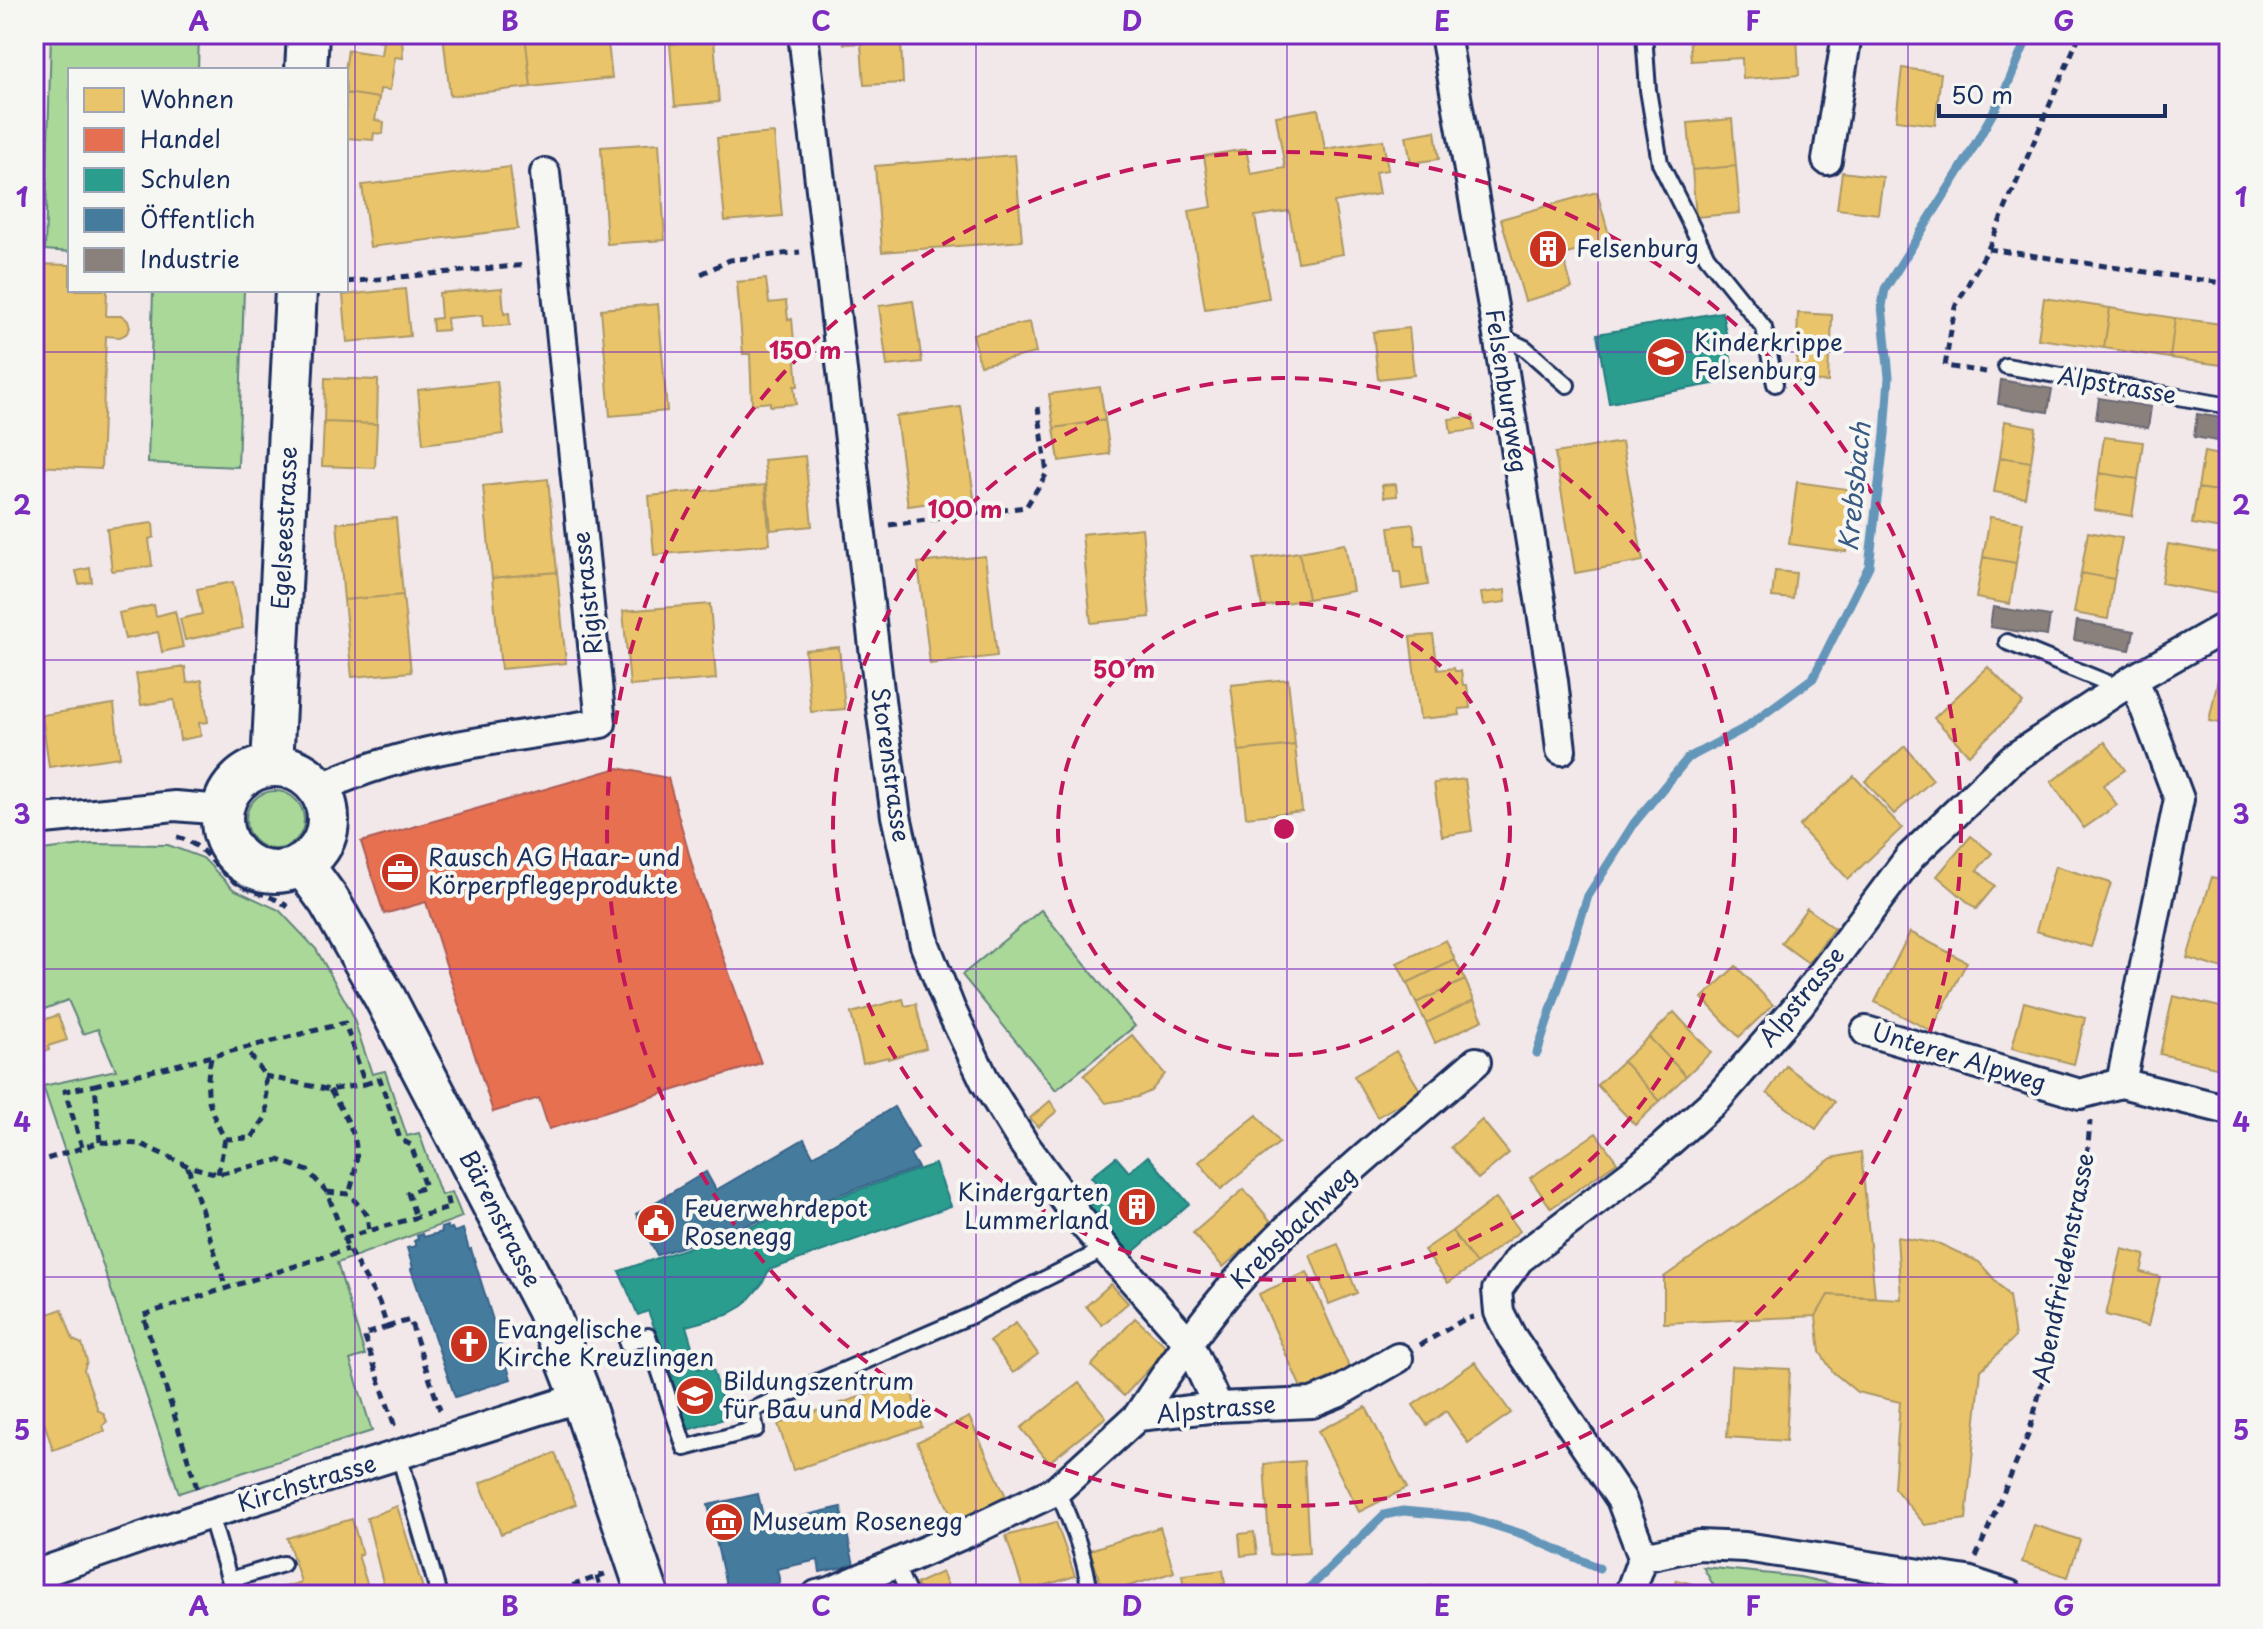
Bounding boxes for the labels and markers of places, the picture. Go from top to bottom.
building icon: Felsenburg [1527,228,1569,270]
place label: Felsenburg [1576,229,1699,265]
place label: Kinderkrippe Felsenburg [1694,323,1843,387]
school or university icon: Kinderkrippe Felsenburg [1645,336,1687,378]
centre of rings [1270,815,1298,843]
place label: Rausch AG Haar- und Körperpflegeprodukte [428,838,680,902]
office icon: Rausch AG Haar- und Körperpflegeprodukte [379,851,421,893]
place label: Kindergarten Lummerland [957,1173,1109,1237]
building icon: Kindergarten Lummerland [1116,1186,1158,1228]
place label: Feuerwehrdepot Rosenegg [684,1189,868,1253]
public building icon: Feuerwehrdepot Rosenegg [635,1202,677,1244]
place label: Evangelische Kirche Kreuzlingen [497,1310,714,1374]
church icon: Evangelische Kirche Kreuzlingen [448,1323,490,1365]
place label: Bildungszentrum für Bau und Mode [723,1362,932,1426]
school or university icon: Bildungszentrum für Bau und Mode [674,1375,716,1417]
museum icon: Museum Rosenegg [703,1501,745,1543]
place label: Museum Rosenegg [752,1502,963,1538]

